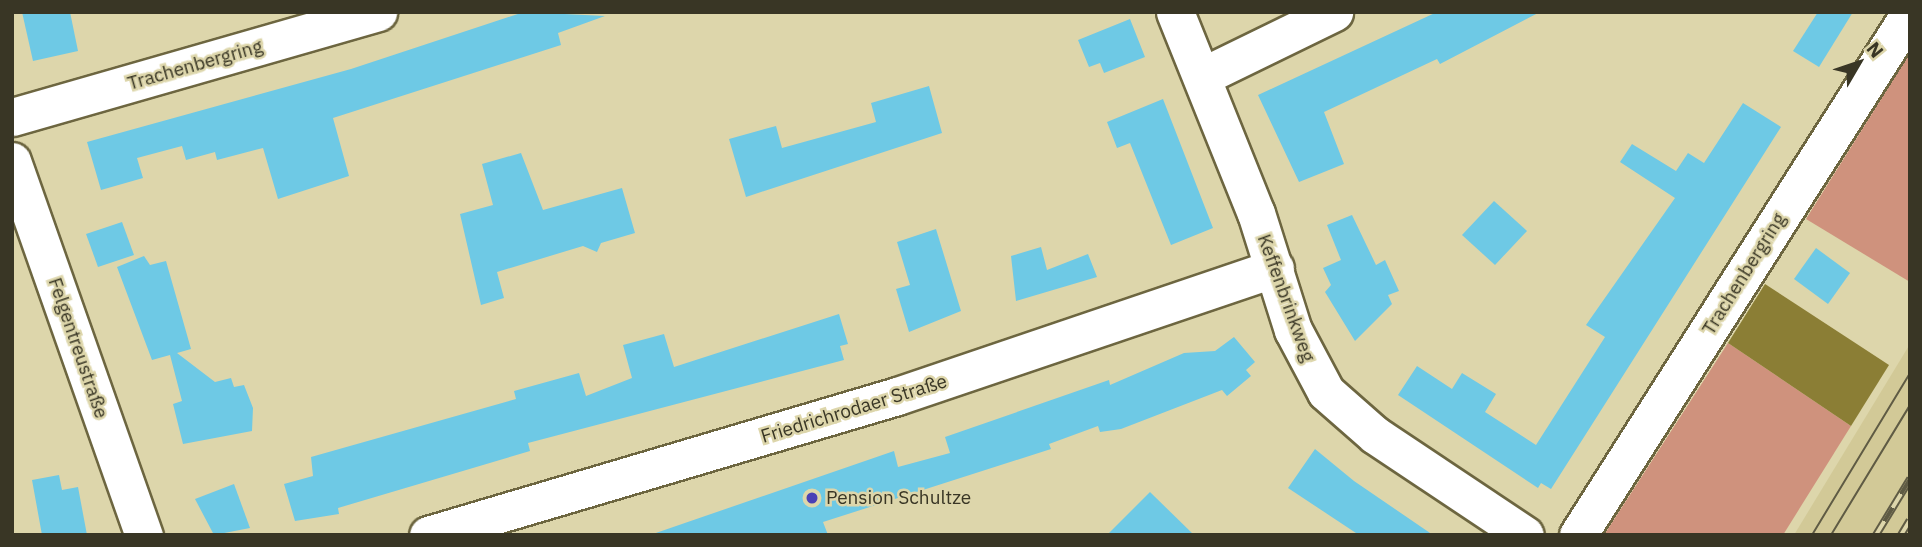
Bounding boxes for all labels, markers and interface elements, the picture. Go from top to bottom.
north arrow [1824,28,1894,98]
street label: Trachenbergring [125,35,265,95]
text: N [1862,37,1889,63]
street label: Trachenbergring [1697,209,1791,339]
street label: Keffenbrinkweg [1252,231,1320,365]
street label: Felgentreustraße [43,275,113,421]
street label: Friedrichrodaer Straße [758,370,950,448]
place label: Pension Schultze [826,487,971,509]
marker: Pension Schultze [804,490,820,506]

